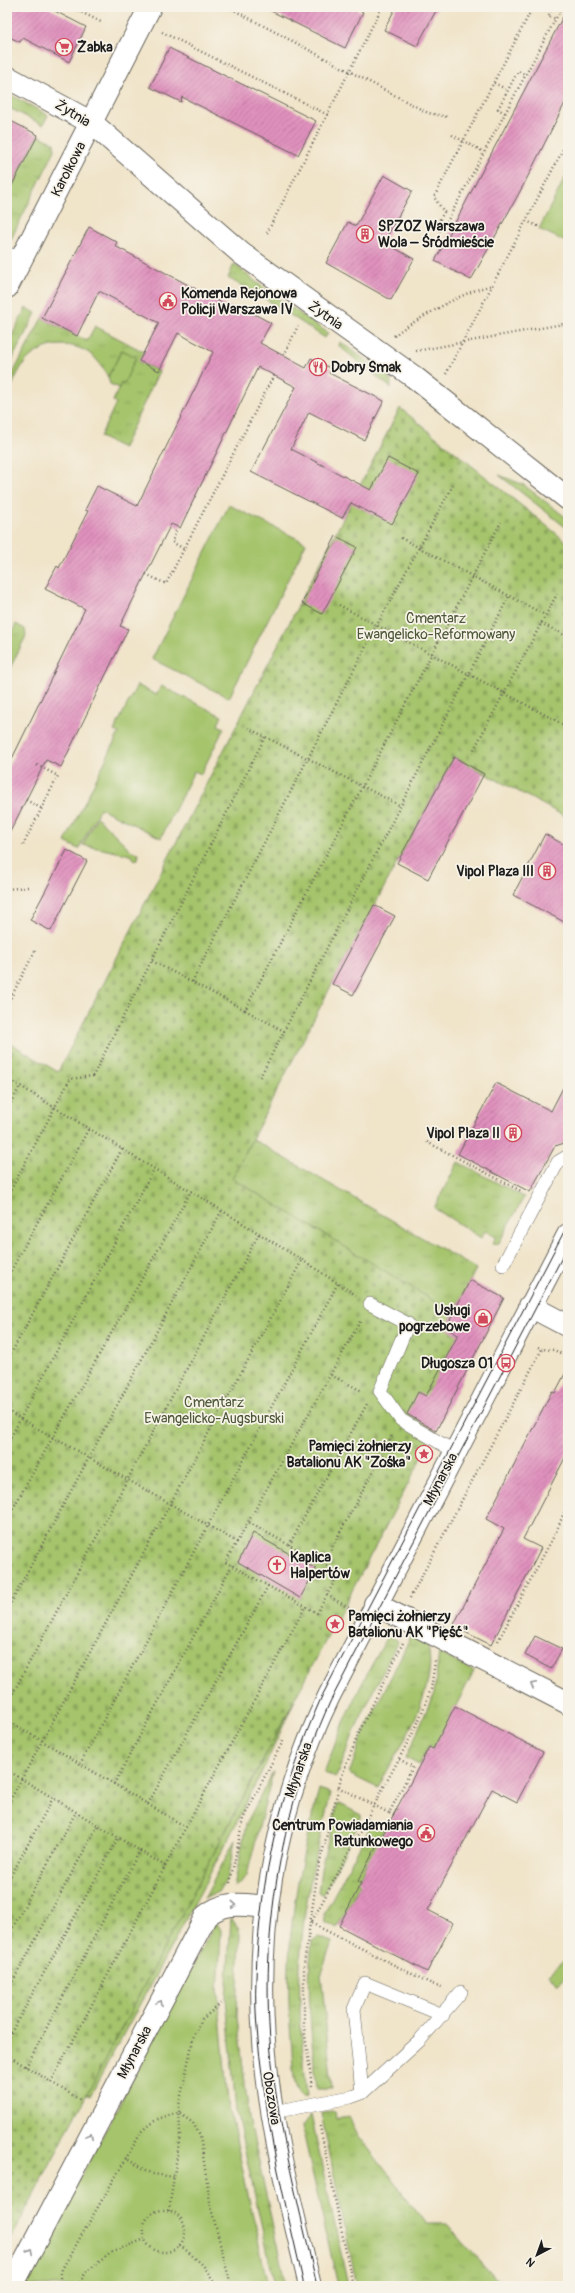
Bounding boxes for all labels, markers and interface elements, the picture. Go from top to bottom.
supermarket icon: Żabka [54,37,74,57]
place label: Żabka [77,39,113,56]
street label: Żytnia [52,96,94,131]
street label: Karolkowa [47,139,90,200]
place label: SPZOZ Warszawa Wola – Śródmieście [378,218,495,251]
building icon: SPZOZ Warszawa Wola – Śródmieście [355,224,375,244]
place label: Komenda Rejonowa Policji Warszawa IV [181,285,298,318]
public building icon: Komenda Rejonowa Policji Warszawa IV [158,291,178,311]
street label: Żytnia [305,297,346,333]
restaurant icon: Dobry Smak [308,357,328,377]
place label: Dobry Smak [331,359,401,376]
park label: Cmentarz Ewangelicko-Reformowany [357,610,515,643]
building icon: Vipol Plaza III [537,861,557,881]
place label: Vipol Plaza III [456,863,534,880]
building icon: Vipol Plaza II [503,1123,523,1143]
place label: Vipol Plaza II [426,1125,500,1142]
place label: Usługi pogrzebowe [399,1302,471,1335]
shop icon: Usługi pogrzebowe [473,1308,493,1328]
bus stop icon: Długosza 01 [496,1353,516,1373]
place label: Długosza 01 [421,1355,493,1372]
park label: Cmentarz Ewangelicko-Augsburski [144,1394,284,1427]
place label: Pamięci żołnierzy Batalionu AK "Zośka" [287,1438,411,1471]
place icon: Pamięci żołnierzy Batalionu AK "Zośka" [414,1444,434,1464]
street label: Młynarska [419,1450,461,1509]
place label: Kaplica Halpertów [290,1549,351,1582]
church icon: Kaplica Halpertów [267,1555,287,1575]
place label: Pamięci żołnierzy Batalionu AK "Pięść" [348,1608,469,1641]
place icon: Pamięci żołnierzy Batalionu AK "Pięść" [325,1614,345,1634]
one-way arrow [530,1682,538,1690]
street label: Młynarska [281,1740,316,1800]
place label: Centrum Powiadamiania Ratunkowego [272,1817,413,1850]
public building icon: Centrum Powiadamiania Ratunkowego [416,1823,436,1843]
one-way arrow [231,1900,237,1909]
one-way arrow [155,2000,162,2007]
street label: Młynarska [113,2023,155,2082]
street label: Obozowa [259,2070,284,2126]
one-way arrow [85,2133,92,2140]
north arrow [517,2235,557,2275]
one-way arrow [25,2248,32,2256]
text: N [523,2254,538,2270]

